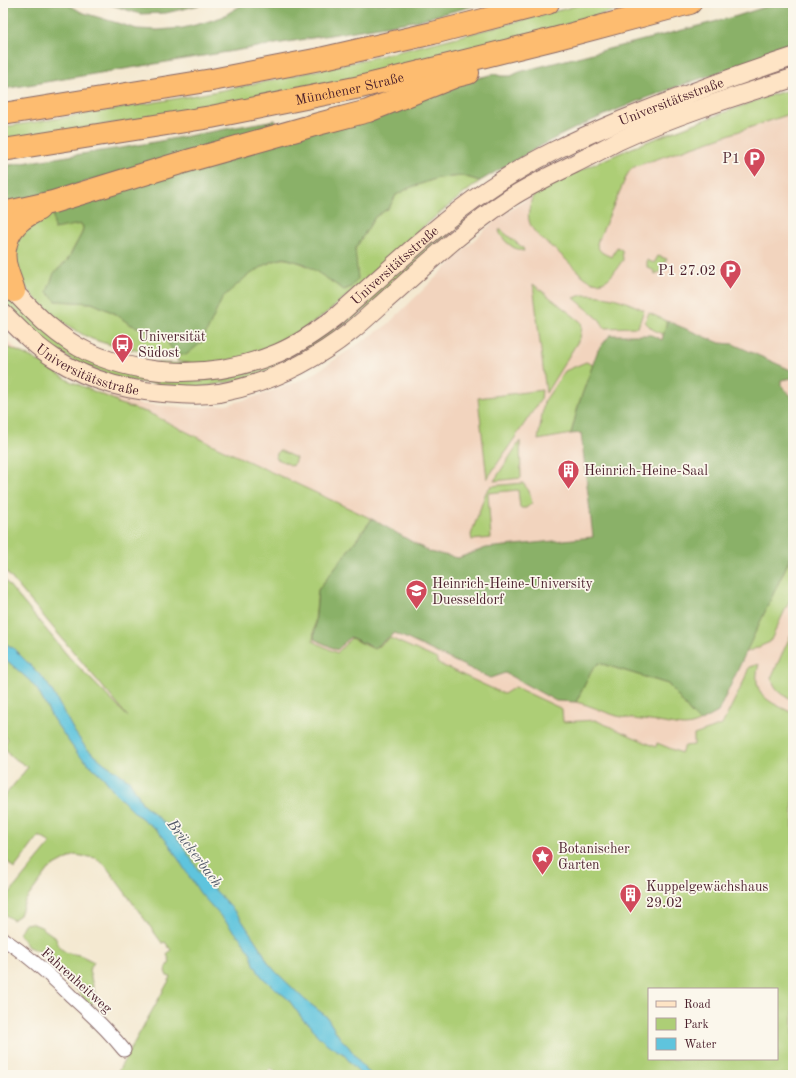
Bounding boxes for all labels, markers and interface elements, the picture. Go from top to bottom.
street label: Münchener Straße [294,70,405,108]
street label: Universitätsstraße [617,76,726,129]
parking icon: P1 [742,145,768,178]
place label: P1 [722,152,740,166]
street label: Universitätsstraße [349,224,441,308]
parking icon: P1 27.02 [718,257,744,290]
place label: P1 27.02 [658,264,716,278]
place label: Universität Südost [138,330,206,360]
bus stop icon: Universität Südost [110,331,136,364]
street label: Universitätsstraße [33,342,140,398]
building icon: Heinrich-Heine-Saal [556,457,582,490]
place label: Heinrich-Heine-Saal [584,464,708,478]
place label: Heinrich-Heine-University Duesseldorf [432,577,594,607]
school or university icon: Heinrich-Heine-University Duesseldorf [403,578,429,611]
water label: Brückerbach [163,816,224,891]
place label: Botanischer Garten [558,842,630,872]
place icon: Botanischer Garten [530,843,556,876]
place label: Kuppelgewächshaus 29.02 [646,880,768,910]
building icon: Kuppelgewächshaus 29.02 [617,881,643,914]
street label: Fahrenheitweg [38,946,115,1016]
legend [648,988,778,1060]
text: Road [684,999,711,1011]
text: Park [684,1019,709,1031]
text: Water [684,1039,717,1051]

